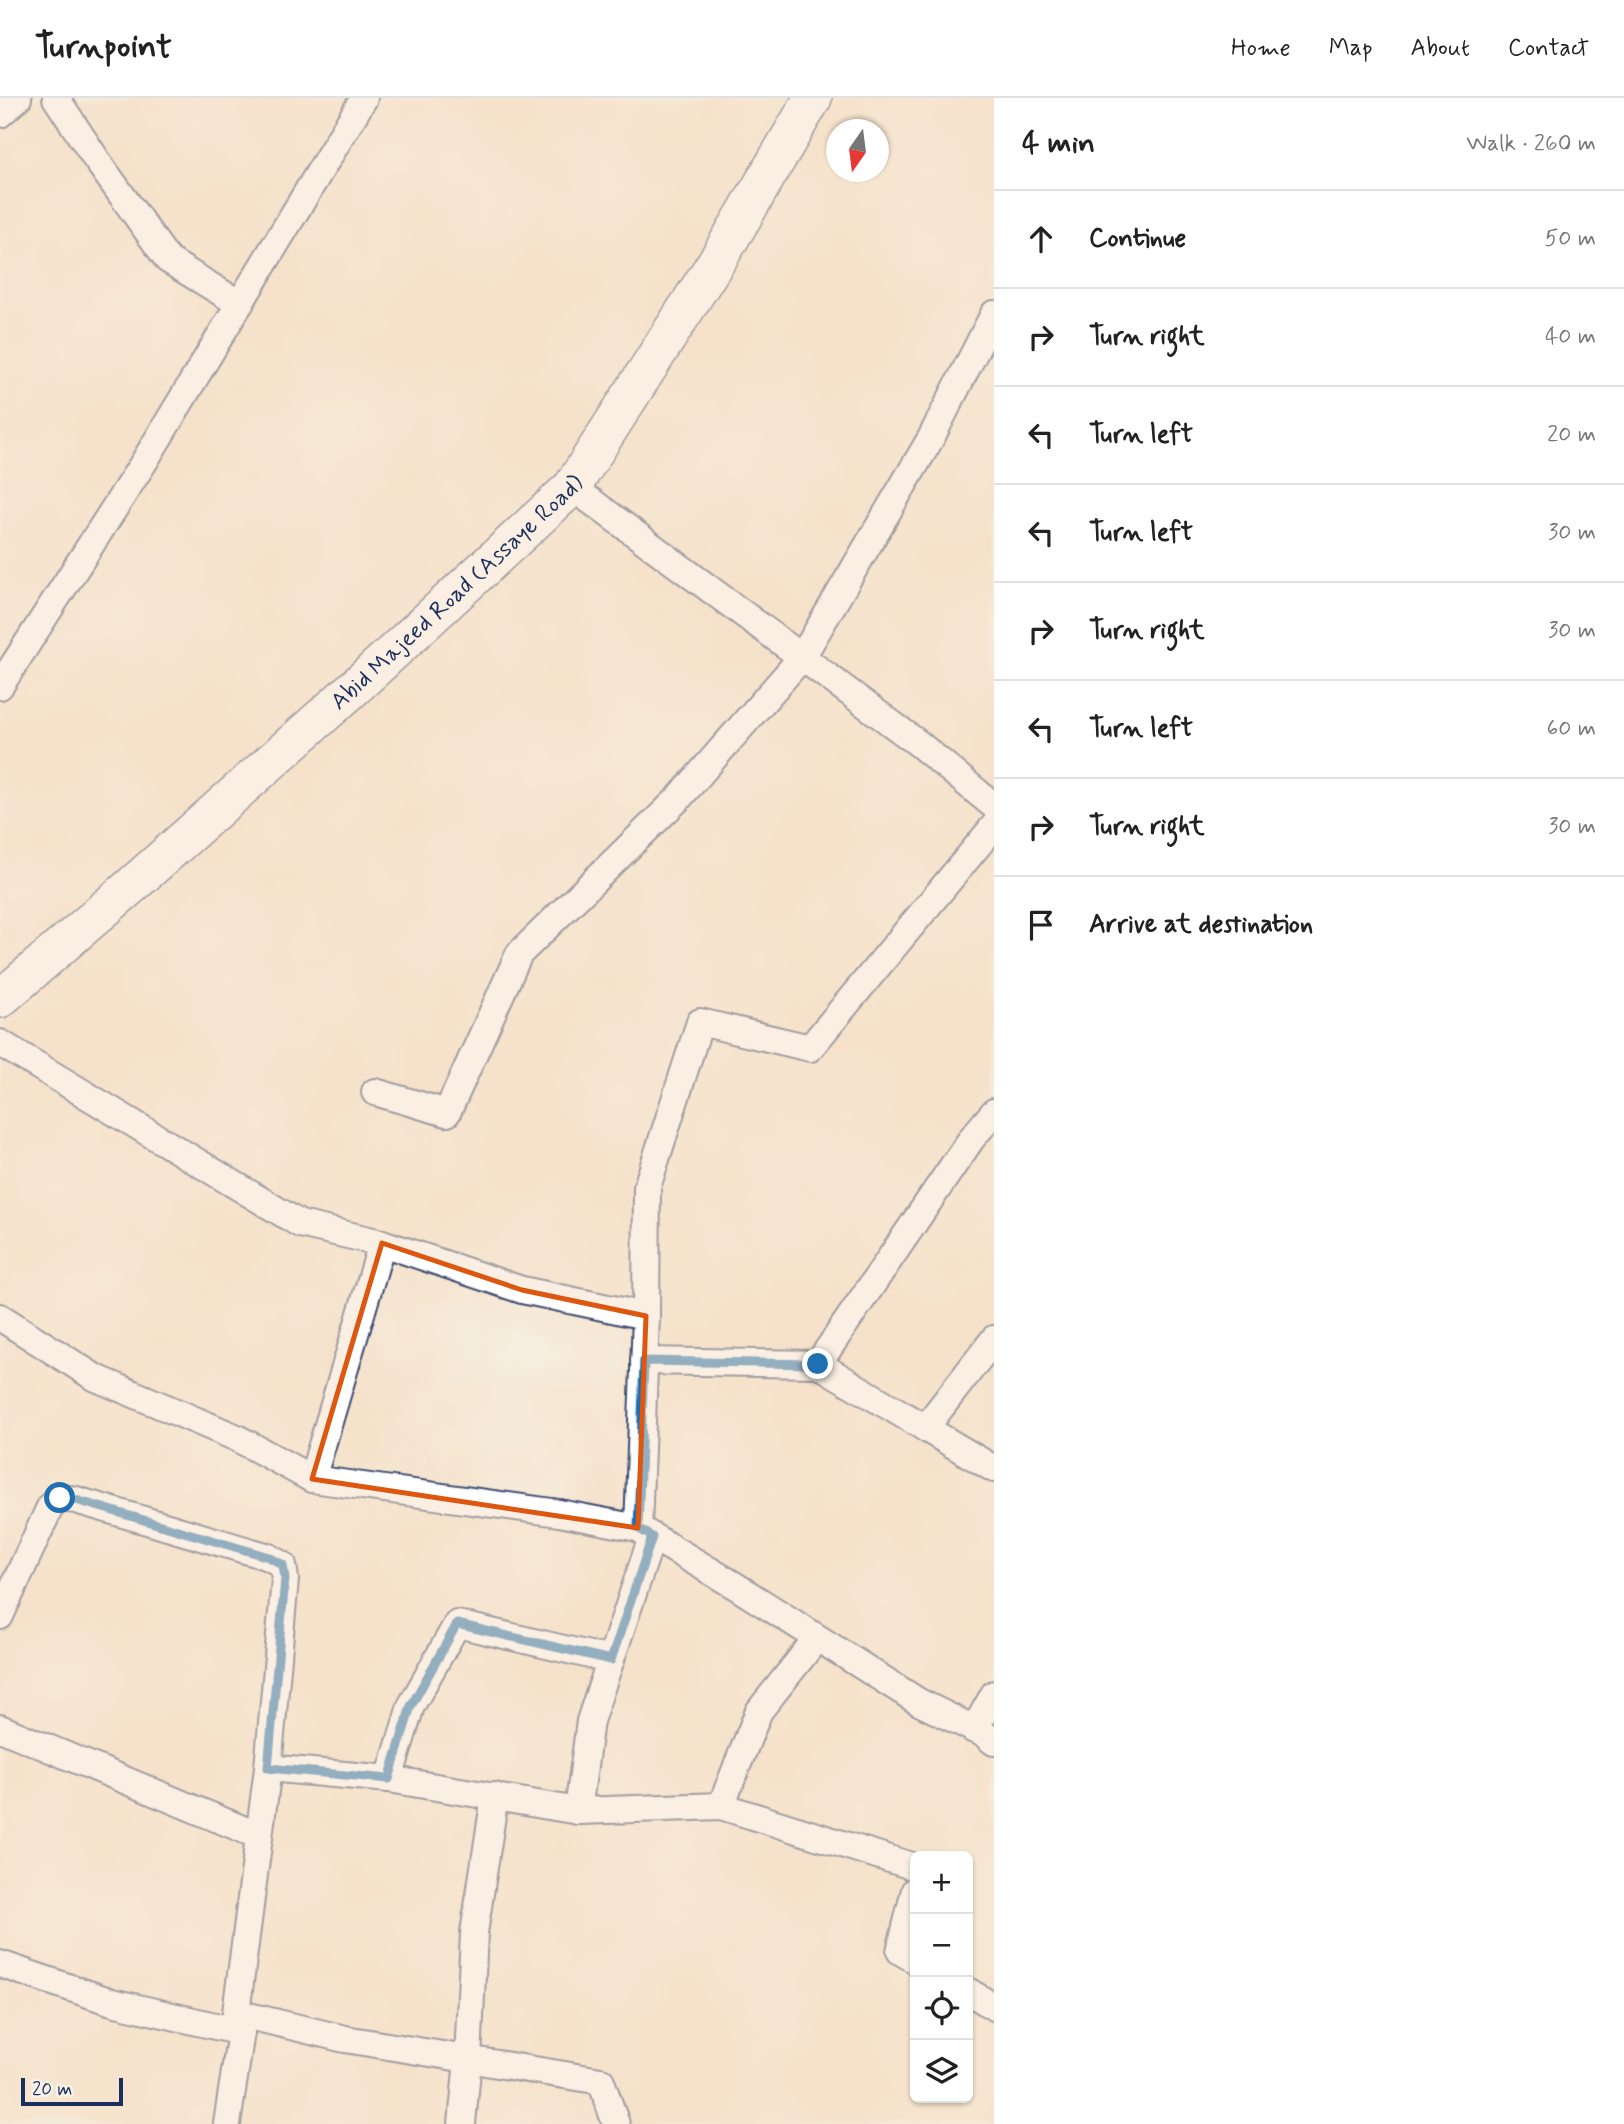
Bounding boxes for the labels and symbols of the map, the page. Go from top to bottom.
north arrow [826,119,889,182]
street label: Abid Majeed Road (Assaye Road) [324,469,591,717]
route end [802,1348,833,1379]
route start [44,1482,75,1513]
scale bar [21,2075,122,2107]

